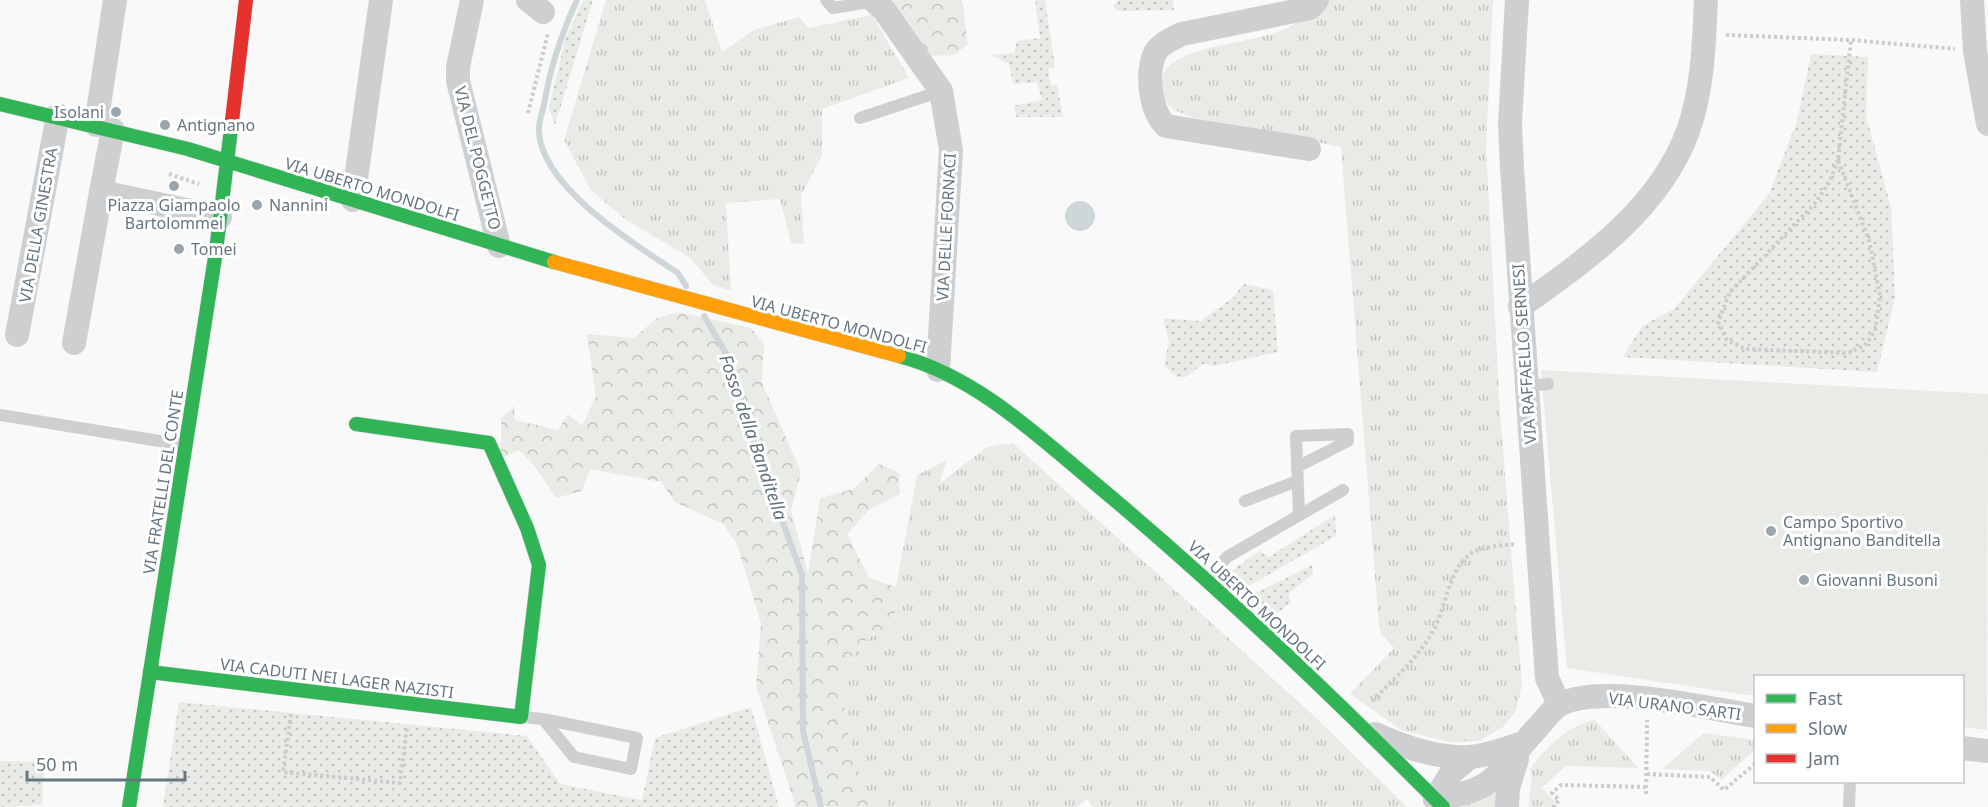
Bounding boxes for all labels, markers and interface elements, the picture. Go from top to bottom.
street label: VIA DEL POGGETTO [450,84,506,232]
place label: Isolani [54,101,104,123]
marker: Isolani [109,105,123,119]
place label: Antignano [177,114,255,136]
marker: Antignano [158,118,172,132]
street label: VIA DELLA GINESTRA [14,145,63,304]
street label: VIA UBERTO MONDOLFI [282,152,462,226]
street label: VIA DELLE FORNACI [931,152,961,302]
marker: Piazza Giampaolo Bartolommei [167,179,181,193]
place label: Piazza Giampaolo Bartolommei [108,194,240,234]
place label: Nannini [269,194,328,216]
marker: Nannini [250,198,264,212]
place label: Tomei [191,238,237,260]
marker: Tomei [172,242,186,256]
street label: VIA RAFFAELLO SERNESI [1507,263,1541,445]
street label: VIA UBERTO MONDOLFI [749,290,929,358]
water label: Fosso della Banditella [714,351,794,523]
street label: VIA FRATELLI DEL CONTE [138,388,188,576]
place label: Campo Sportivo Antignano Banditella [1783,511,1941,551]
marker: Campo Sportivo Antignano Banditella [1764,524,1778,538]
street label: VIA UBERTO MONDOLFI [1183,535,1331,675]
place label: Giovanni Busoni [1816,569,1938,591]
marker: Giovanni Busoni [1797,573,1811,587]
street label: VIA CADUTI NEI LAGER NAZISTI [219,653,455,703]
legend [1754,675,1964,783]
text: Fast [1808,686,1843,710]
street label: VIA URANO SARTI [1607,687,1743,725]
text: Slow [1808,716,1847,740]
scale bar [27,744,184,782]
text: Jam [1806,746,1840,770]
text: 50 m [36,752,78,776]

